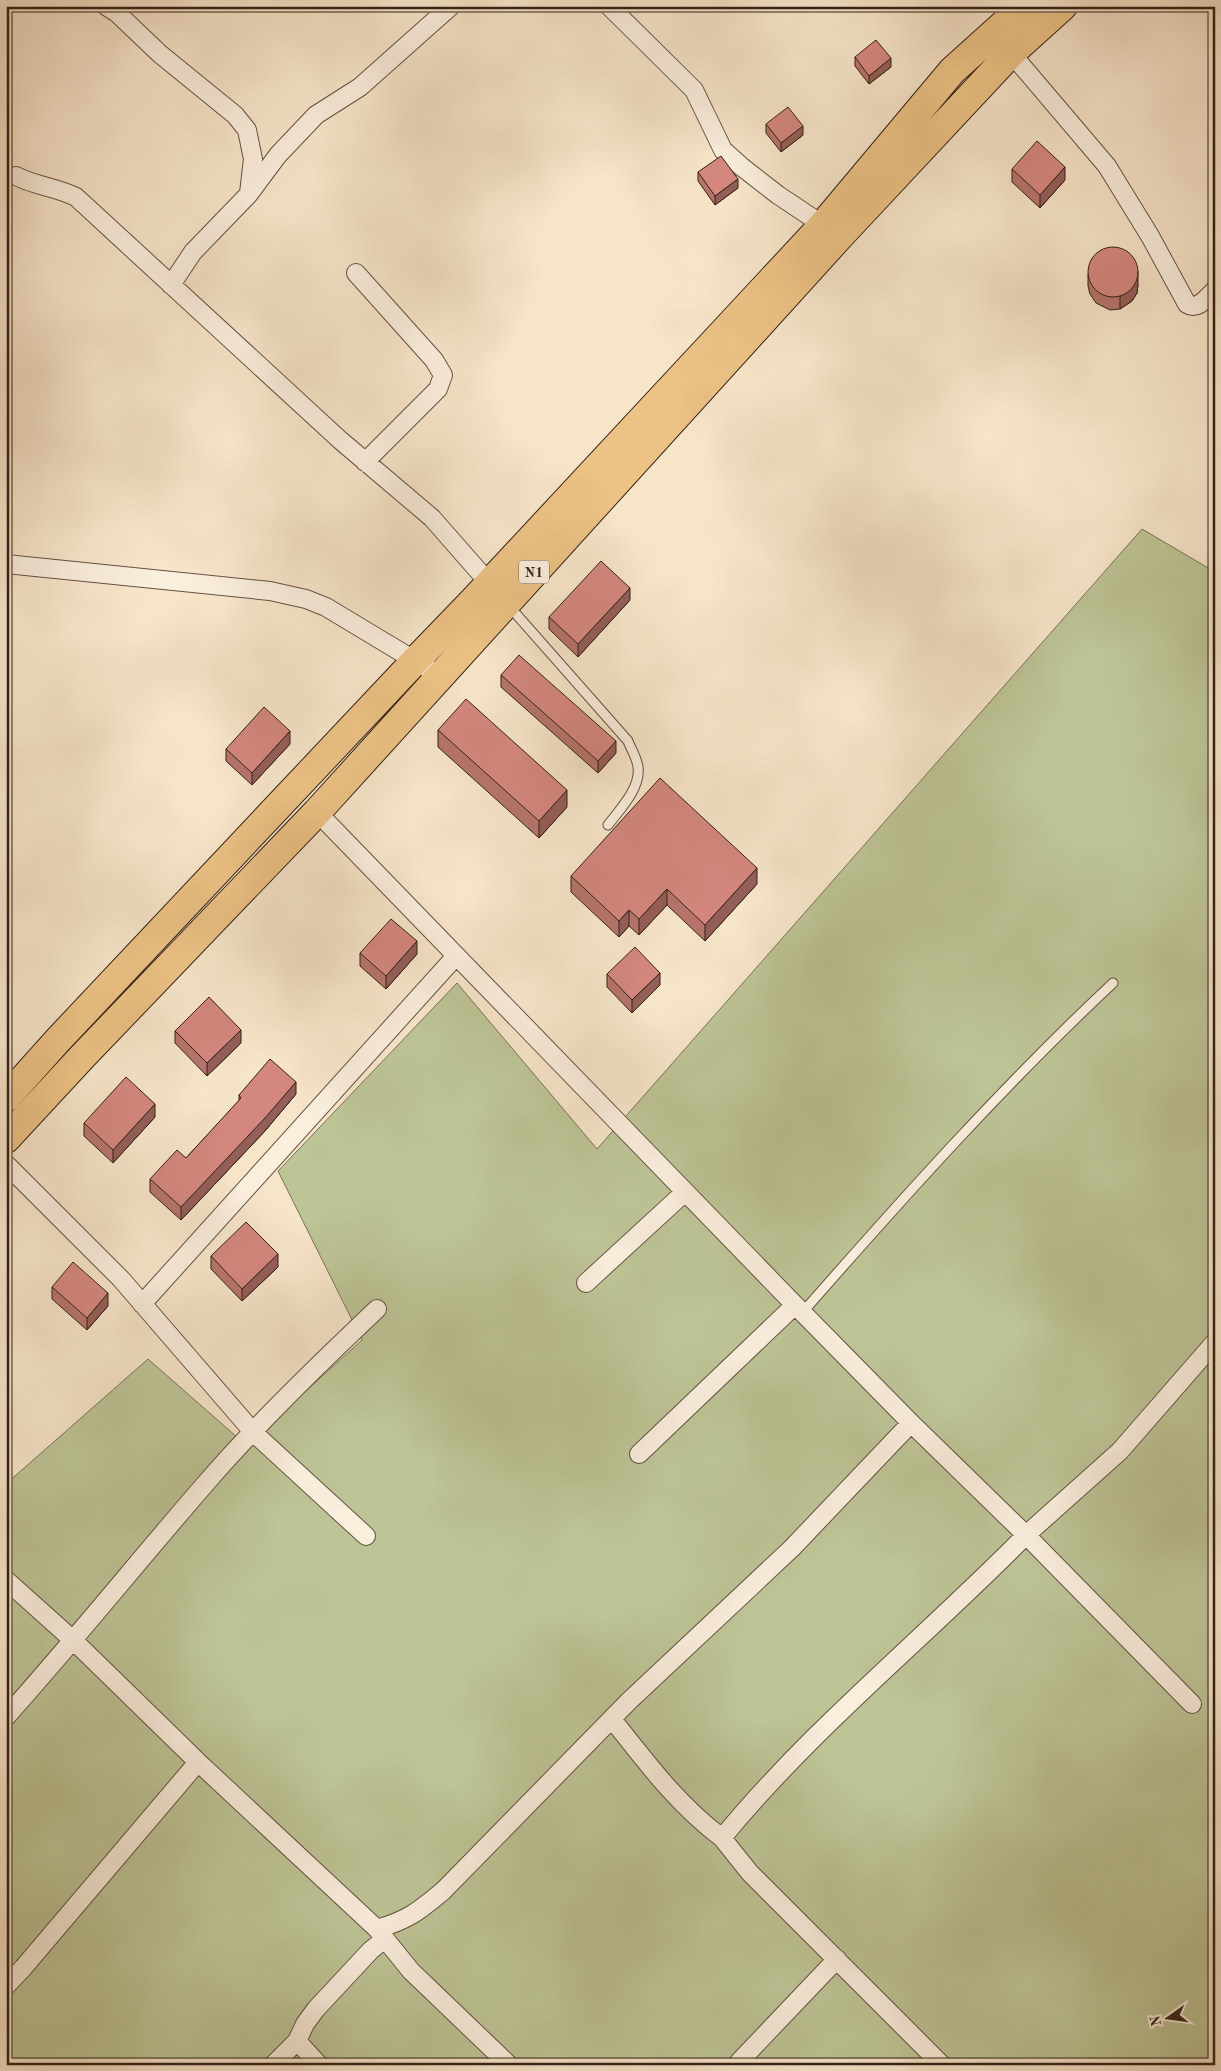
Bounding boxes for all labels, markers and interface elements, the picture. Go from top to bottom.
road number: N1 [519,560,549,584]
north arrow [1144,1994,1194,2044]
text: N [1148,2014,1164,2028]

